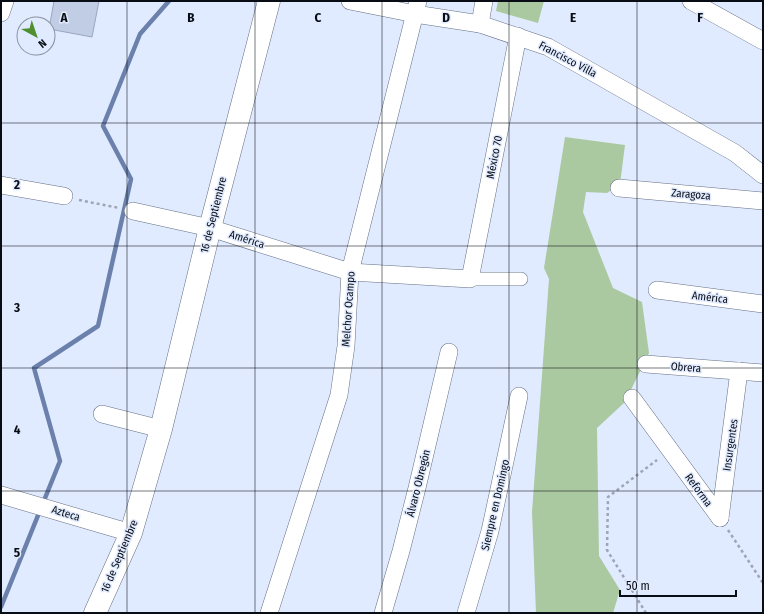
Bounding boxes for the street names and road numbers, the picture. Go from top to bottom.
street label: Francisco Villa [537,39,599,80]
street label: México 70 [484,134,505,180]
street label: 16 de Septiembre [198,176,229,255]
street label: Zaragoza [671,186,711,203]
street label: América [228,228,266,251]
street label: Melchor Ocampo [339,271,358,347]
street label: América [691,289,729,306]
street label: Obrera [670,360,702,375]
street label: Insurgentes [720,418,741,472]
street label: Álvaro Obregón [403,448,433,518]
street label: Siempre en Domingo [479,458,512,552]
street label: Reforma [682,471,715,509]
street label: Azteca [50,503,82,524]
street label: 16 de Septiembre [98,518,141,595]

